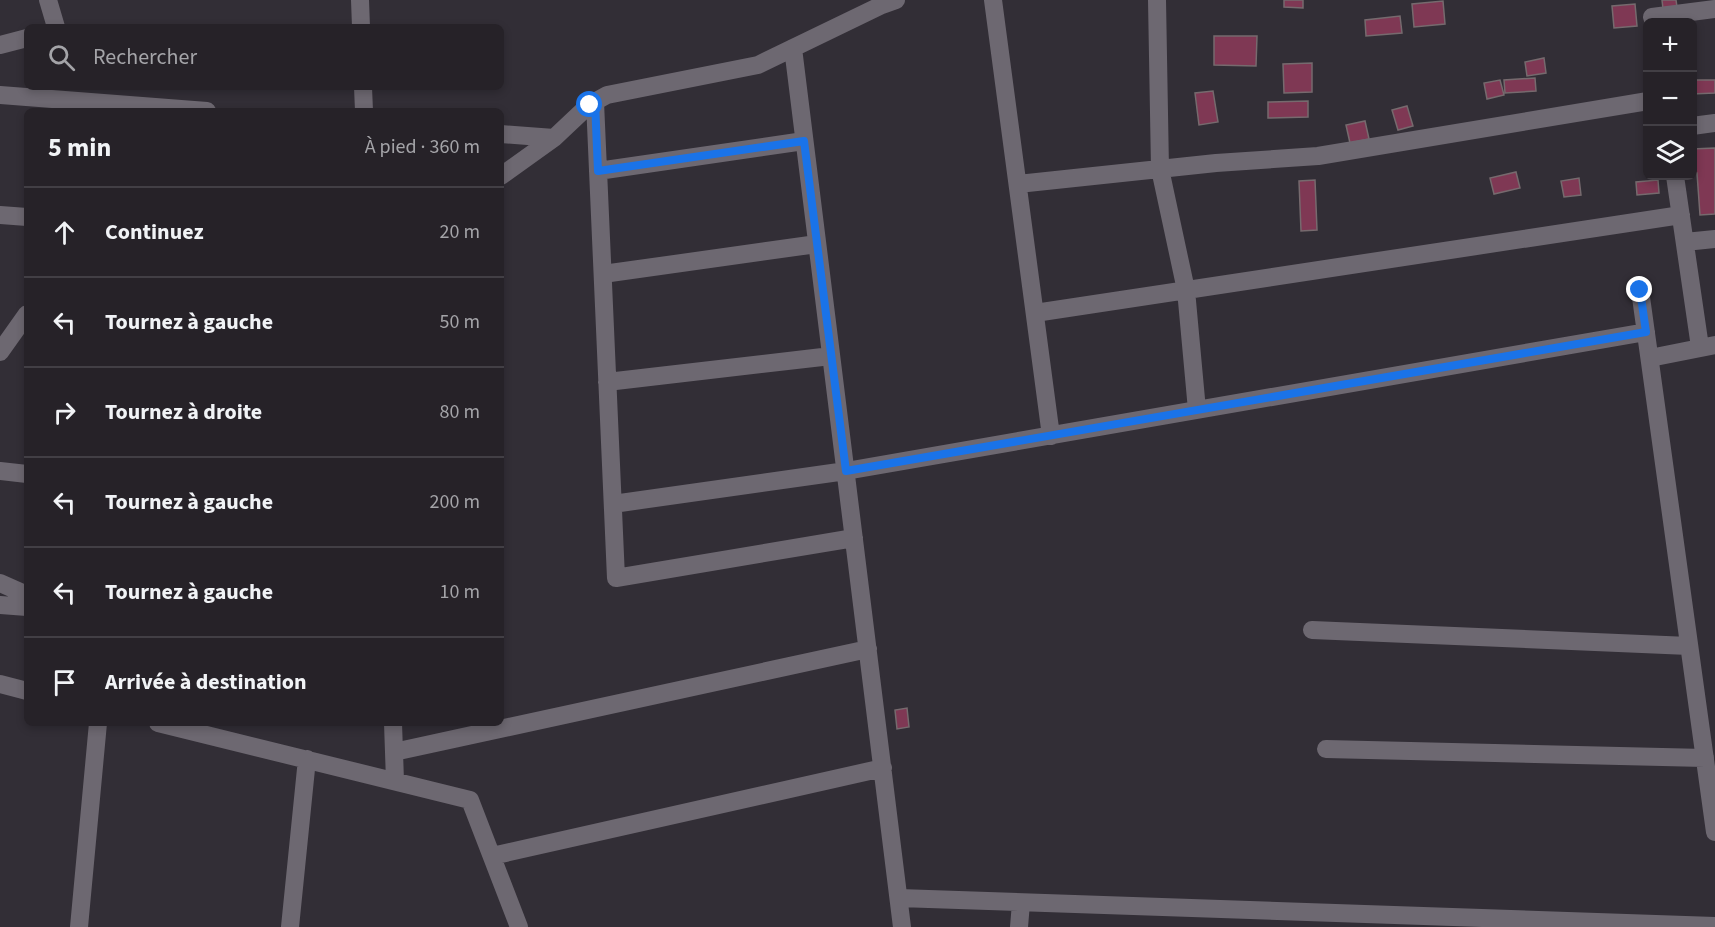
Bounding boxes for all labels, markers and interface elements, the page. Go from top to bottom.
map controls [1643,18,1697,180]
button: + [1643,18,1697,72]
search box [24,24,504,90]
icon: search [45,41,78,74]
text: Rechercher [93,41,197,73]
button: − [1643,72,1697,126]
route start [576,91,602,117]
button: layers [1643,126,1697,180]
text: 5 min [48,129,111,166]
text: À pied · 360 m [365,133,480,161]
icon: ahead [48,216,81,249]
text: Continuez [105,216,204,248]
text: 20 m [440,218,480,246]
route end [1626,276,1652,302]
icon: left [48,306,81,339]
text: Tournez à gauche [105,306,273,338]
text: 50 m [440,308,480,336]
icon: right [48,396,81,429]
text: Tournez à droite [105,396,262,428]
text: 80 m [440,398,480,426]
icon: left [48,486,81,519]
text: Tournez à gauche [105,486,273,518]
text: 200 m [430,488,480,516]
icon: left [48,576,81,609]
text: Tournez à gauche [105,576,273,608]
text: 10 m [440,578,480,606]
icon: arrive [48,666,81,699]
text: Arrivée à destination [105,666,307,698]

